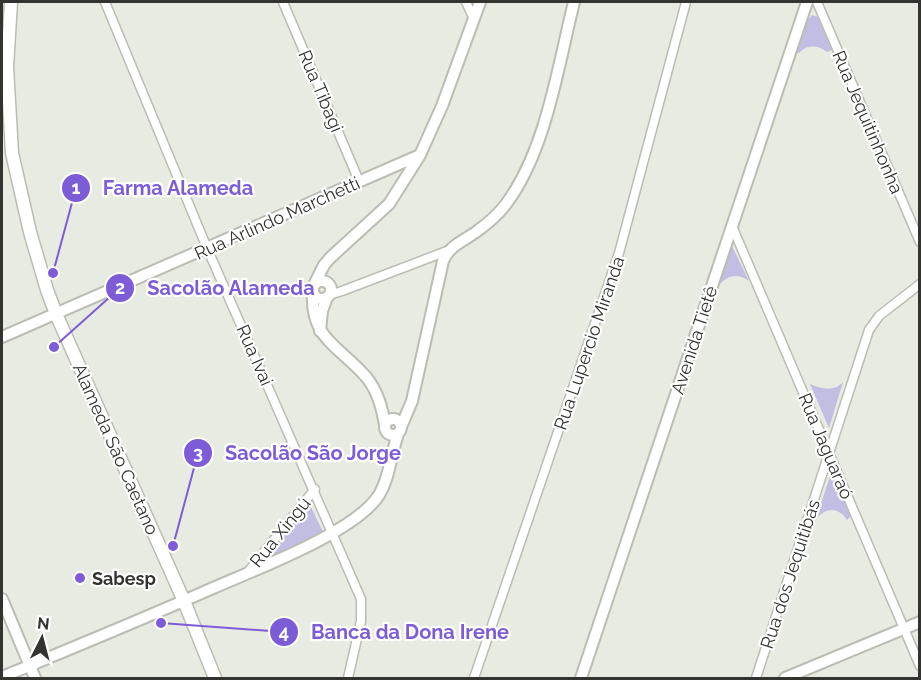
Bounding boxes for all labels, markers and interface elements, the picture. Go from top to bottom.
street label: Rua Tibagi [294,47,348,135]
street label: Rua Jequitinhonha [828,47,908,197]
callout: Farma Alameda [61,169,266,207]
street label: Rua Arlindo Marchetti [191,172,363,264]
text: Farma Alameda [103,176,253,200]
text: 1 [72,177,81,198]
street label: Rua Lupercio Miranda [549,254,629,432]
callout: Sacolão Alameda [105,269,327,307]
text: Sacolão Alameda [147,276,315,300]
text: 2 [115,277,125,298]
street label: Avenida Tietê [667,283,722,397]
street label: Rua Ivai [232,321,278,389]
street label: Alameda São Caetano [69,360,163,538]
street label: Rua Jaguaraó [794,390,858,502]
callout: Sacolão São Jorge [183,434,413,472]
text: Sacolão São Jorge [225,441,401,465]
text: 3 [193,442,203,463]
street label: Rua Xingú [245,493,315,571]
street label: Rua dos Jequitibás [756,496,824,651]
place label: Sabesp [92,568,156,589]
marker: Sabesp [73,571,87,585]
north arrow [12,608,72,668]
text: N [36,613,51,634]
callout: Banca da Dona Irene [269,613,521,651]
text: Banca da Dona Irene [311,620,509,644]
text: 4 [279,621,289,642]

